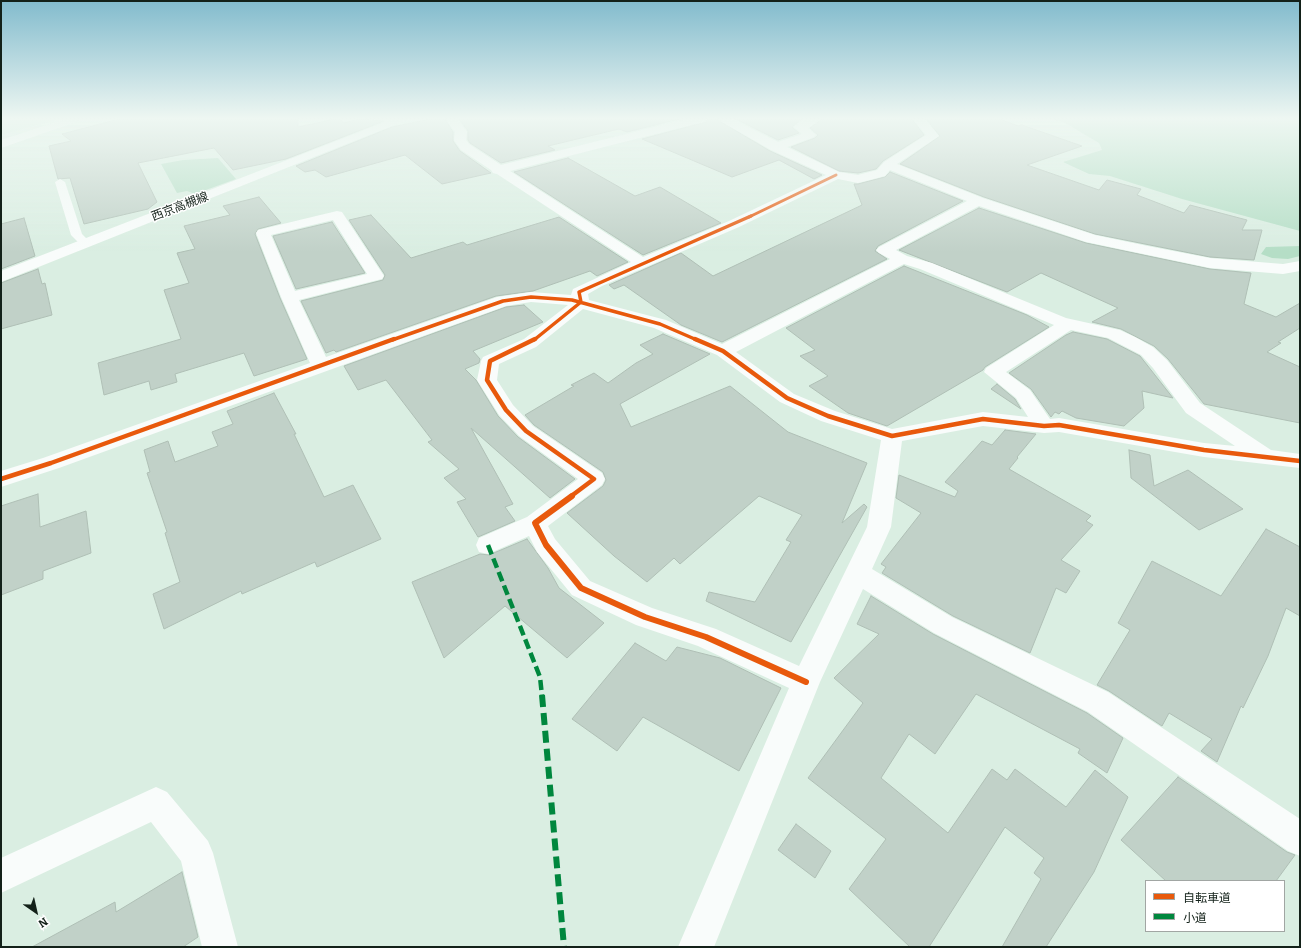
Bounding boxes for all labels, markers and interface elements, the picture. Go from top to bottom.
street label: 西京高槻線 [149,190,211,224]
legend [1145,880,1285,932]
text: 自転車道 [1183,891,1231,905]
north arrow [16,892,56,932]
text: 小道 [1183,911,1207,925]
text: N [36,915,50,930]

